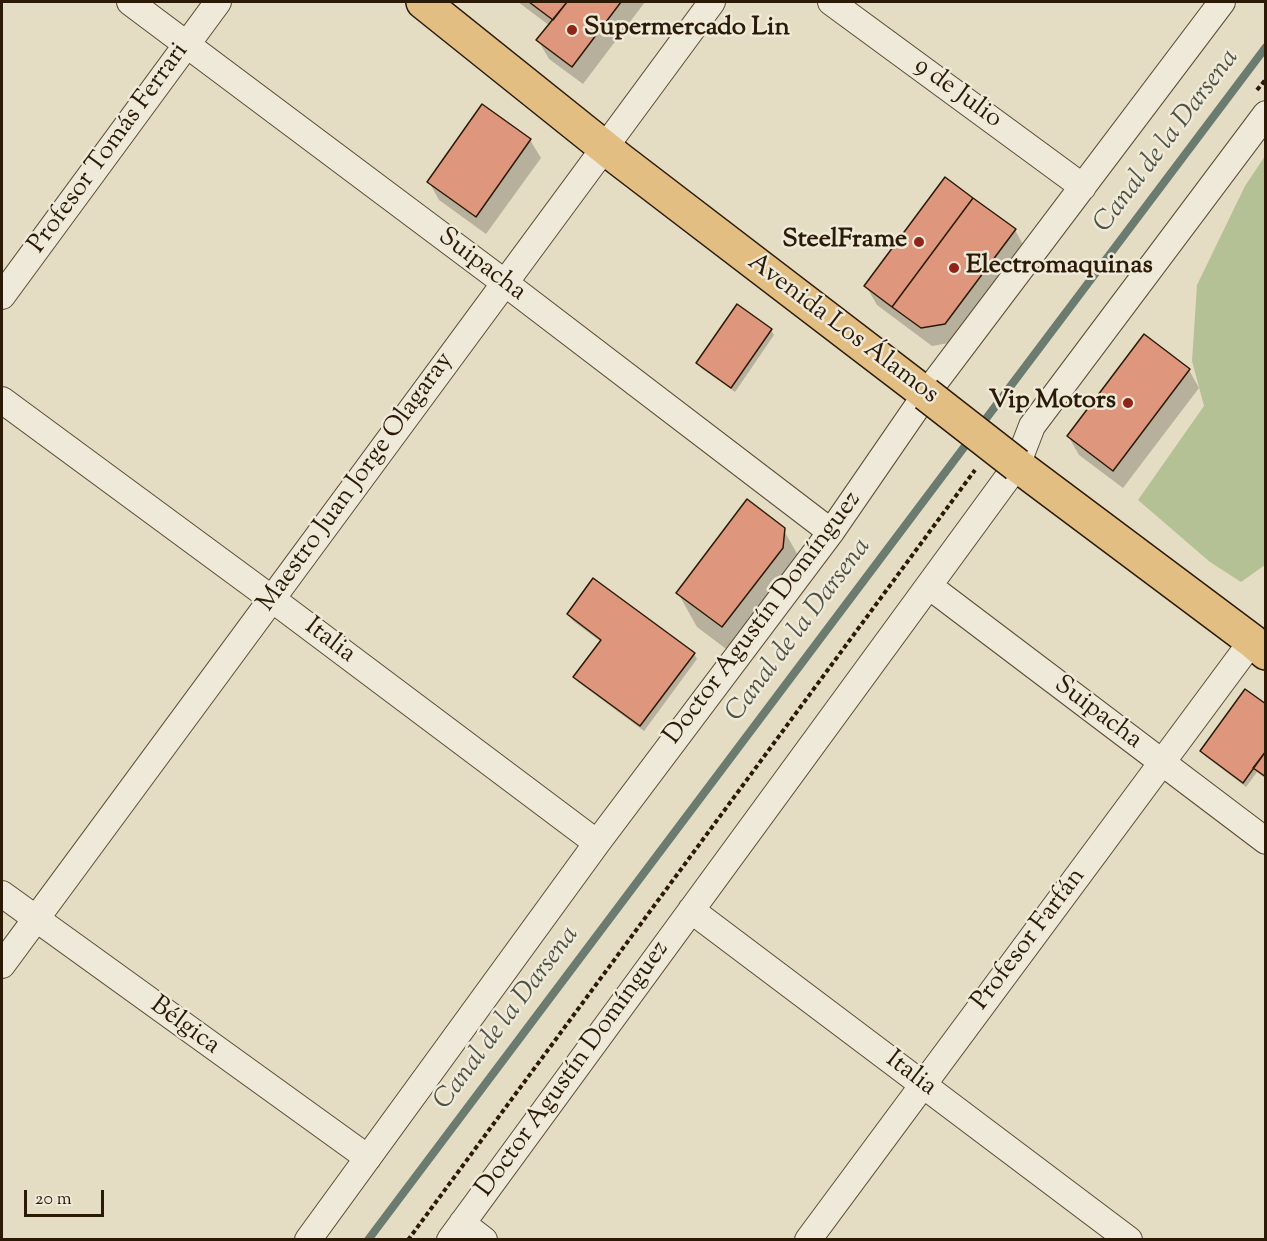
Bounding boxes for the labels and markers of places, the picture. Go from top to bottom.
place label: Supermercado Lin [584,14,790,46]
marker: Supermercado Lin [565,23,579,37]
place label: SteelFrame [782,226,907,258]
marker: SteelFrame [912,235,926,249]
place label: Electromaquinas [966,252,1153,284]
marker: Electromaquinas [947,261,961,275]
place label: Vip Motors [989,387,1116,419]
marker: Vip Motors [1121,396,1135,410]

